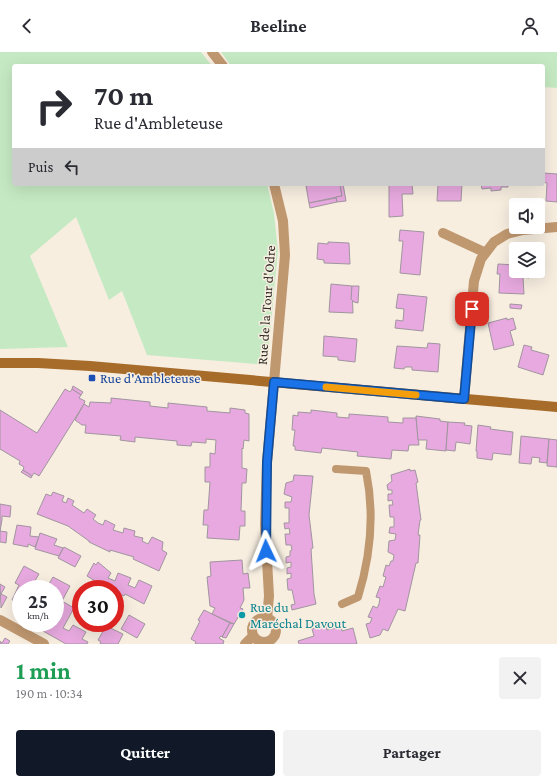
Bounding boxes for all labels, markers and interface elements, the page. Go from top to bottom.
icon: back [16,15,38,37]
icon: person [519,15,541,37]
text: Beeline [250,16,307,36]
icon: right [28,80,80,132]
text: 70 m [94,80,153,111]
text: Rue d'Ambleteuse [94,113,223,133]
icon: left [61,156,83,178]
text: Puis [28,159,53,175]
map controls [509,198,545,278]
button: sound [509,198,545,234]
button: layers [509,242,545,278]
street label: Rue de la Tour d'Odre [254,245,278,365]
pin [455,292,489,326]
icon: arrive [461,298,483,320]
place label: Rue d'Ambleteuse [100,370,200,386]
marker: Rue d'Ambleteuse [87,373,97,383]
position arrow [245,530,287,572]
speed limit sign: 30 [72,580,124,632]
text: 25 [28,590,48,612]
place label: Rue du Maréchal Davout [250,599,346,631]
text: km/h [27,610,49,621]
marker: Rue du Maréchal Davout [237,610,247,620]
text: 1 min [16,657,71,684]
button: close [499,657,541,699]
text: 190 m · 10:34 [16,686,83,701]
button: Quitter [16,730,275,776]
button: Partager [283,730,541,776]

